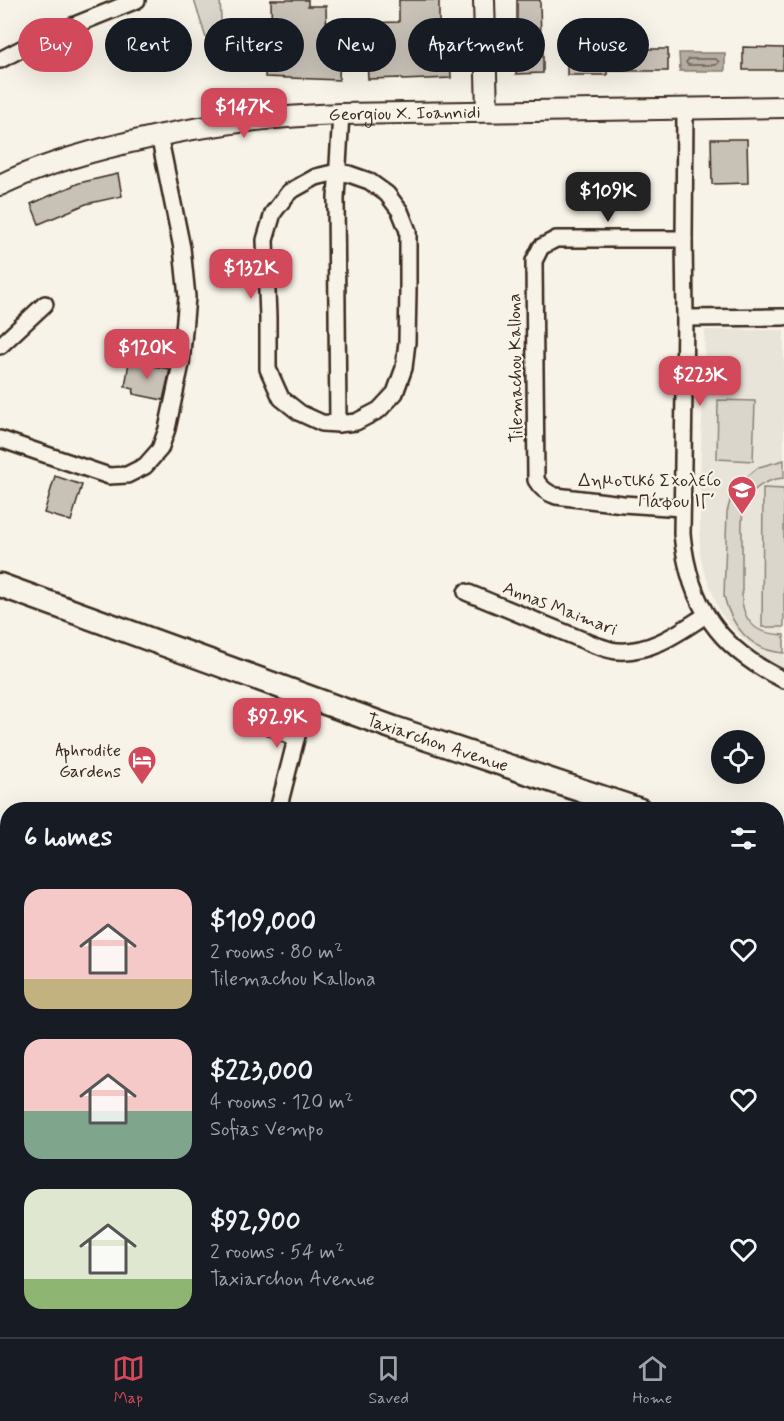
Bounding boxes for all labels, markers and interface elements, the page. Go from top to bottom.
chip: Buy [18,18,93,72]
chip: Rent [105,18,192,72]
chip: Filters [204,18,304,72]
chip: New [316,18,396,72]
chip: Apartment [408,18,545,72]
chip: House [557,18,649,72]
pin: $147K [202,88,286,139]
text: $147K [215,94,273,121]
street label: Georgiou X. Ioannidi [328,101,481,128]
pin: $109K [566,172,650,223]
text: $109K [580,178,636,205]
pin: $132K [209,249,293,300]
text: $132K [223,255,279,282]
street label: Tilemachou Kallona [503,293,529,443]
pin: $120K [105,329,189,380]
text: $120K [118,335,176,362]
pin: $223K [658,356,742,407]
text: $223K [673,362,727,389]
place label: Δημοτικό Σχολείο Πάφου ΙΓ΄ [578,469,721,514]
school or university icon: Δημοτικό Σχολείο Πάφου ΙΓ΄ [726,474,758,516]
street label: Annas Maimari [499,576,620,642]
pin: $92.9K [228,698,326,749]
text: $92.9K [247,704,307,731]
street label: Taxiarchon Avenue [363,708,511,778]
map controls [711,730,765,784]
button: locate [711,730,765,784]
place label: Aphrodite Gardens [55,739,121,784]
hotel icon: Aphrodite Gardens [126,744,158,786]
text: 6 homes [24,821,112,855]
icon: filters [727,822,760,855]
text: $109,000 [210,905,316,939]
icon: home [72,913,144,985]
icon: heart [727,933,760,966]
text: 2 rooms · 80 m² [210,939,343,966]
text: Tilemachou Kallona [210,966,376,993]
text: $223,000 [210,1055,313,1089]
icon: home [72,1063,144,1135]
icon: heart [727,1083,760,1116]
text: 4 rooms · 120 m² [210,1089,353,1116]
text: Sofias Vempo [210,1116,323,1143]
text: $92,900 [210,1205,301,1239]
icon: home [72,1213,144,1285]
icon: heart [727,1233,760,1266]
text: 2 rooms · 54 m² [210,1239,344,1266]
text: Taxiarchon Avenue [210,1266,375,1293]
tab: Map [112,1352,145,1409]
tab: Saved [368,1352,409,1409]
tab: Home [632,1352,672,1409]

